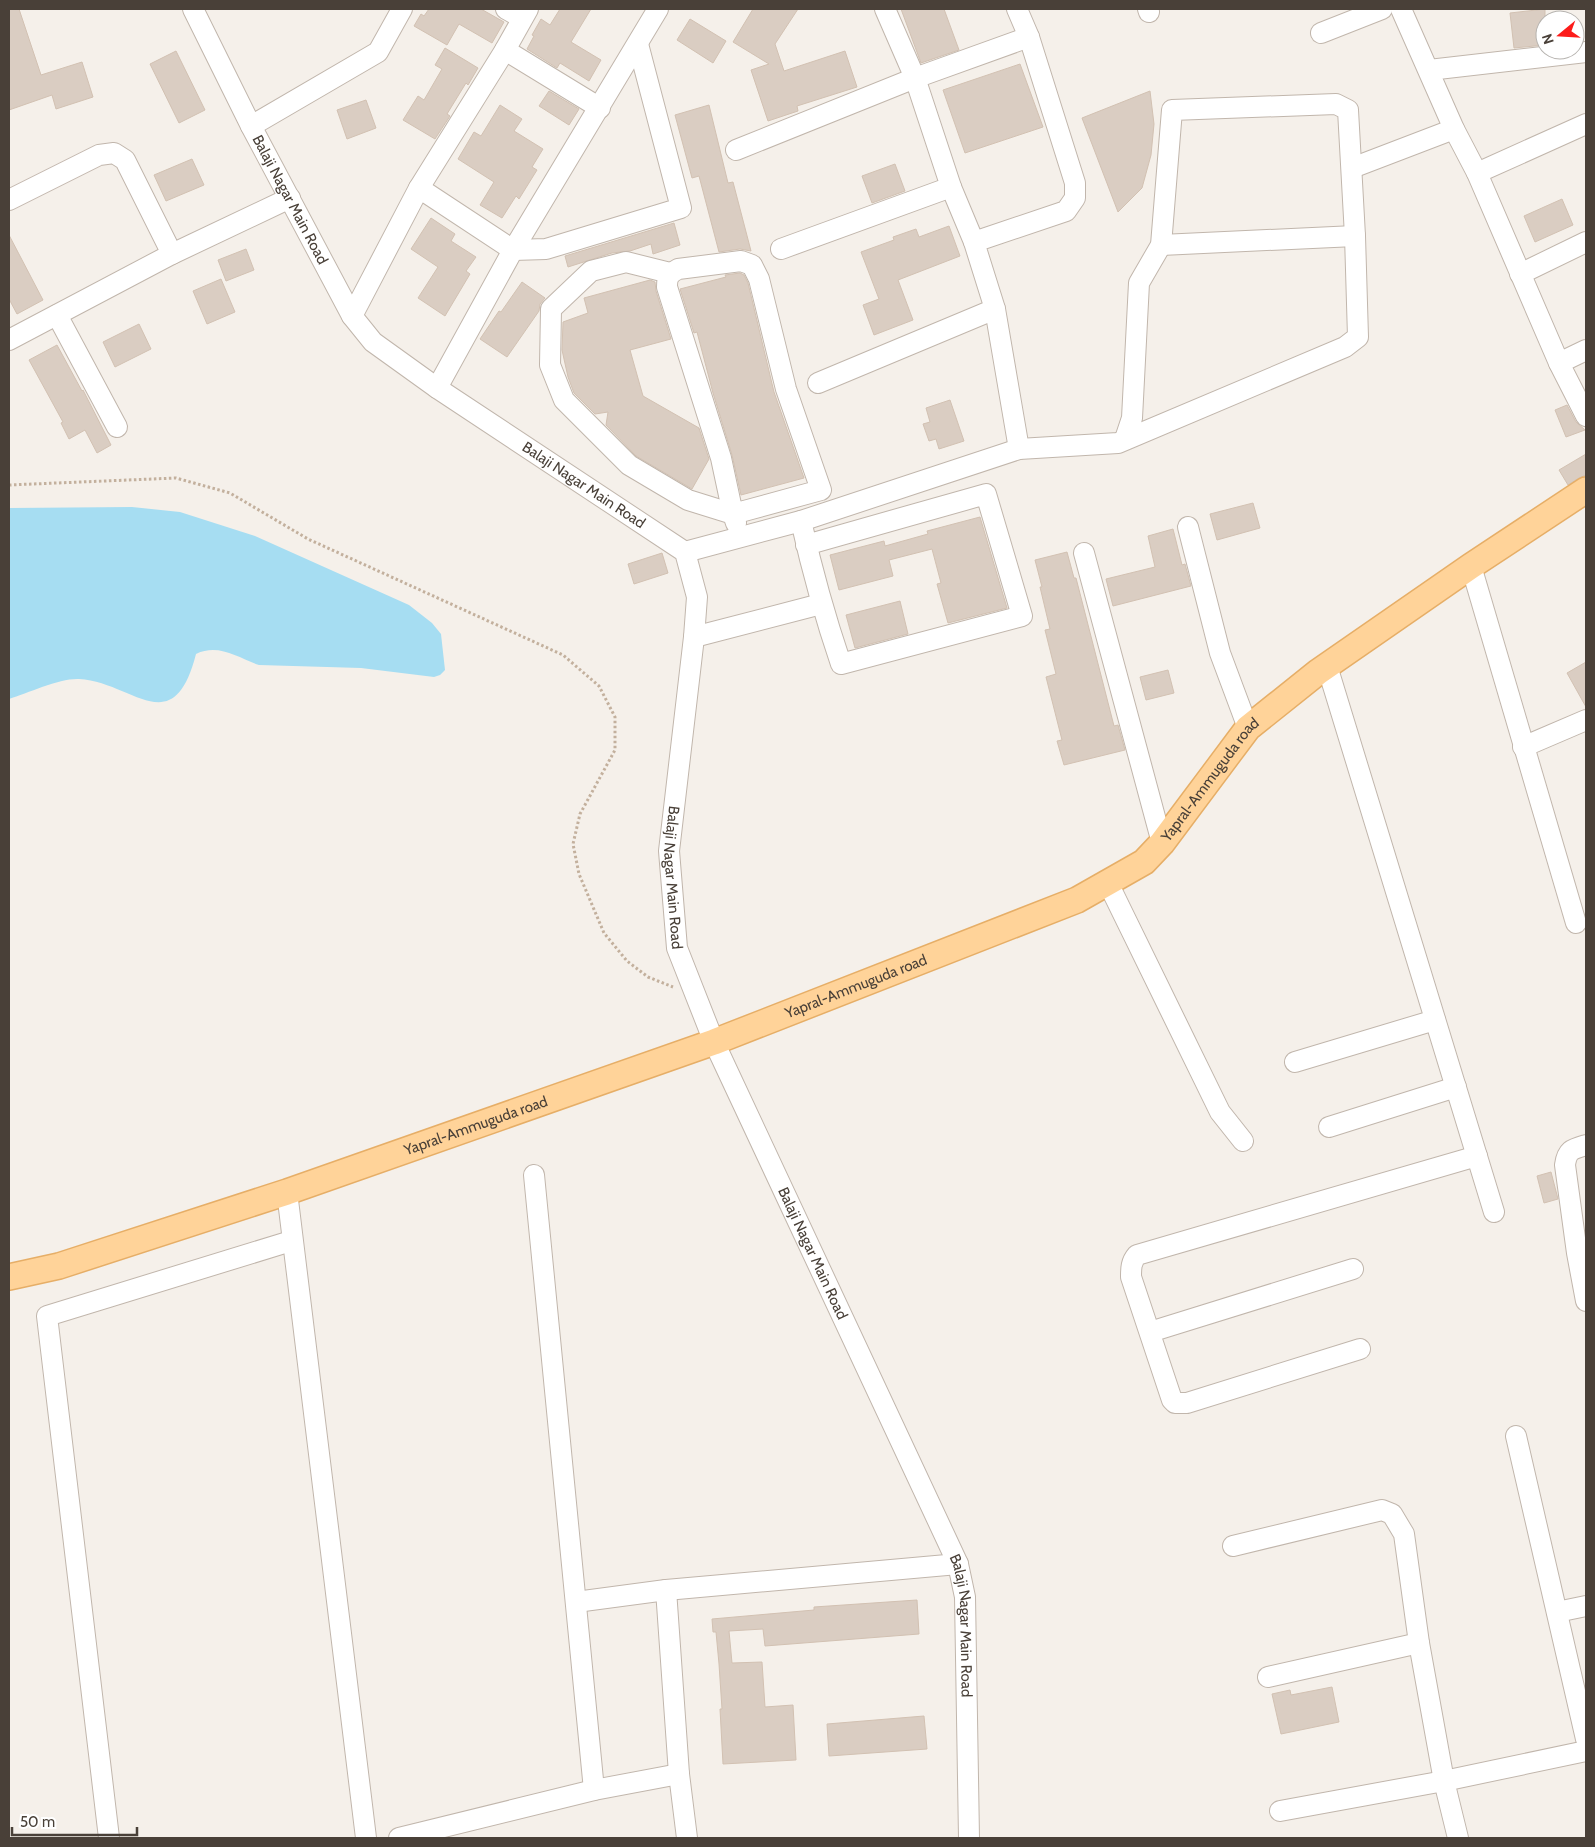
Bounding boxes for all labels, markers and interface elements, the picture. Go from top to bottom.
north arrow [1535,10,1585,60]
text: N [1538,32,1558,47]
street label: Balaji Nagar Main Road [248,132,332,267]
street label: Balaji Nagar Main Road [519,438,649,532]
street label: Yapral-Ammuguda road [1157,714,1262,846]
street label: Balaji Nagar Main Road [660,805,686,950]
street label: Yapral-Ammuguda road [782,951,930,1023]
street label: Yapral-Ammuguda road [401,1092,550,1160]
street label: Balaji Nagar Main Road [774,1184,851,1322]
street label: Balaji Nagar Main Road [946,1551,976,1697]
scale bar [12,1804,138,1836]
text: 50 m [20,1813,55,1831]

